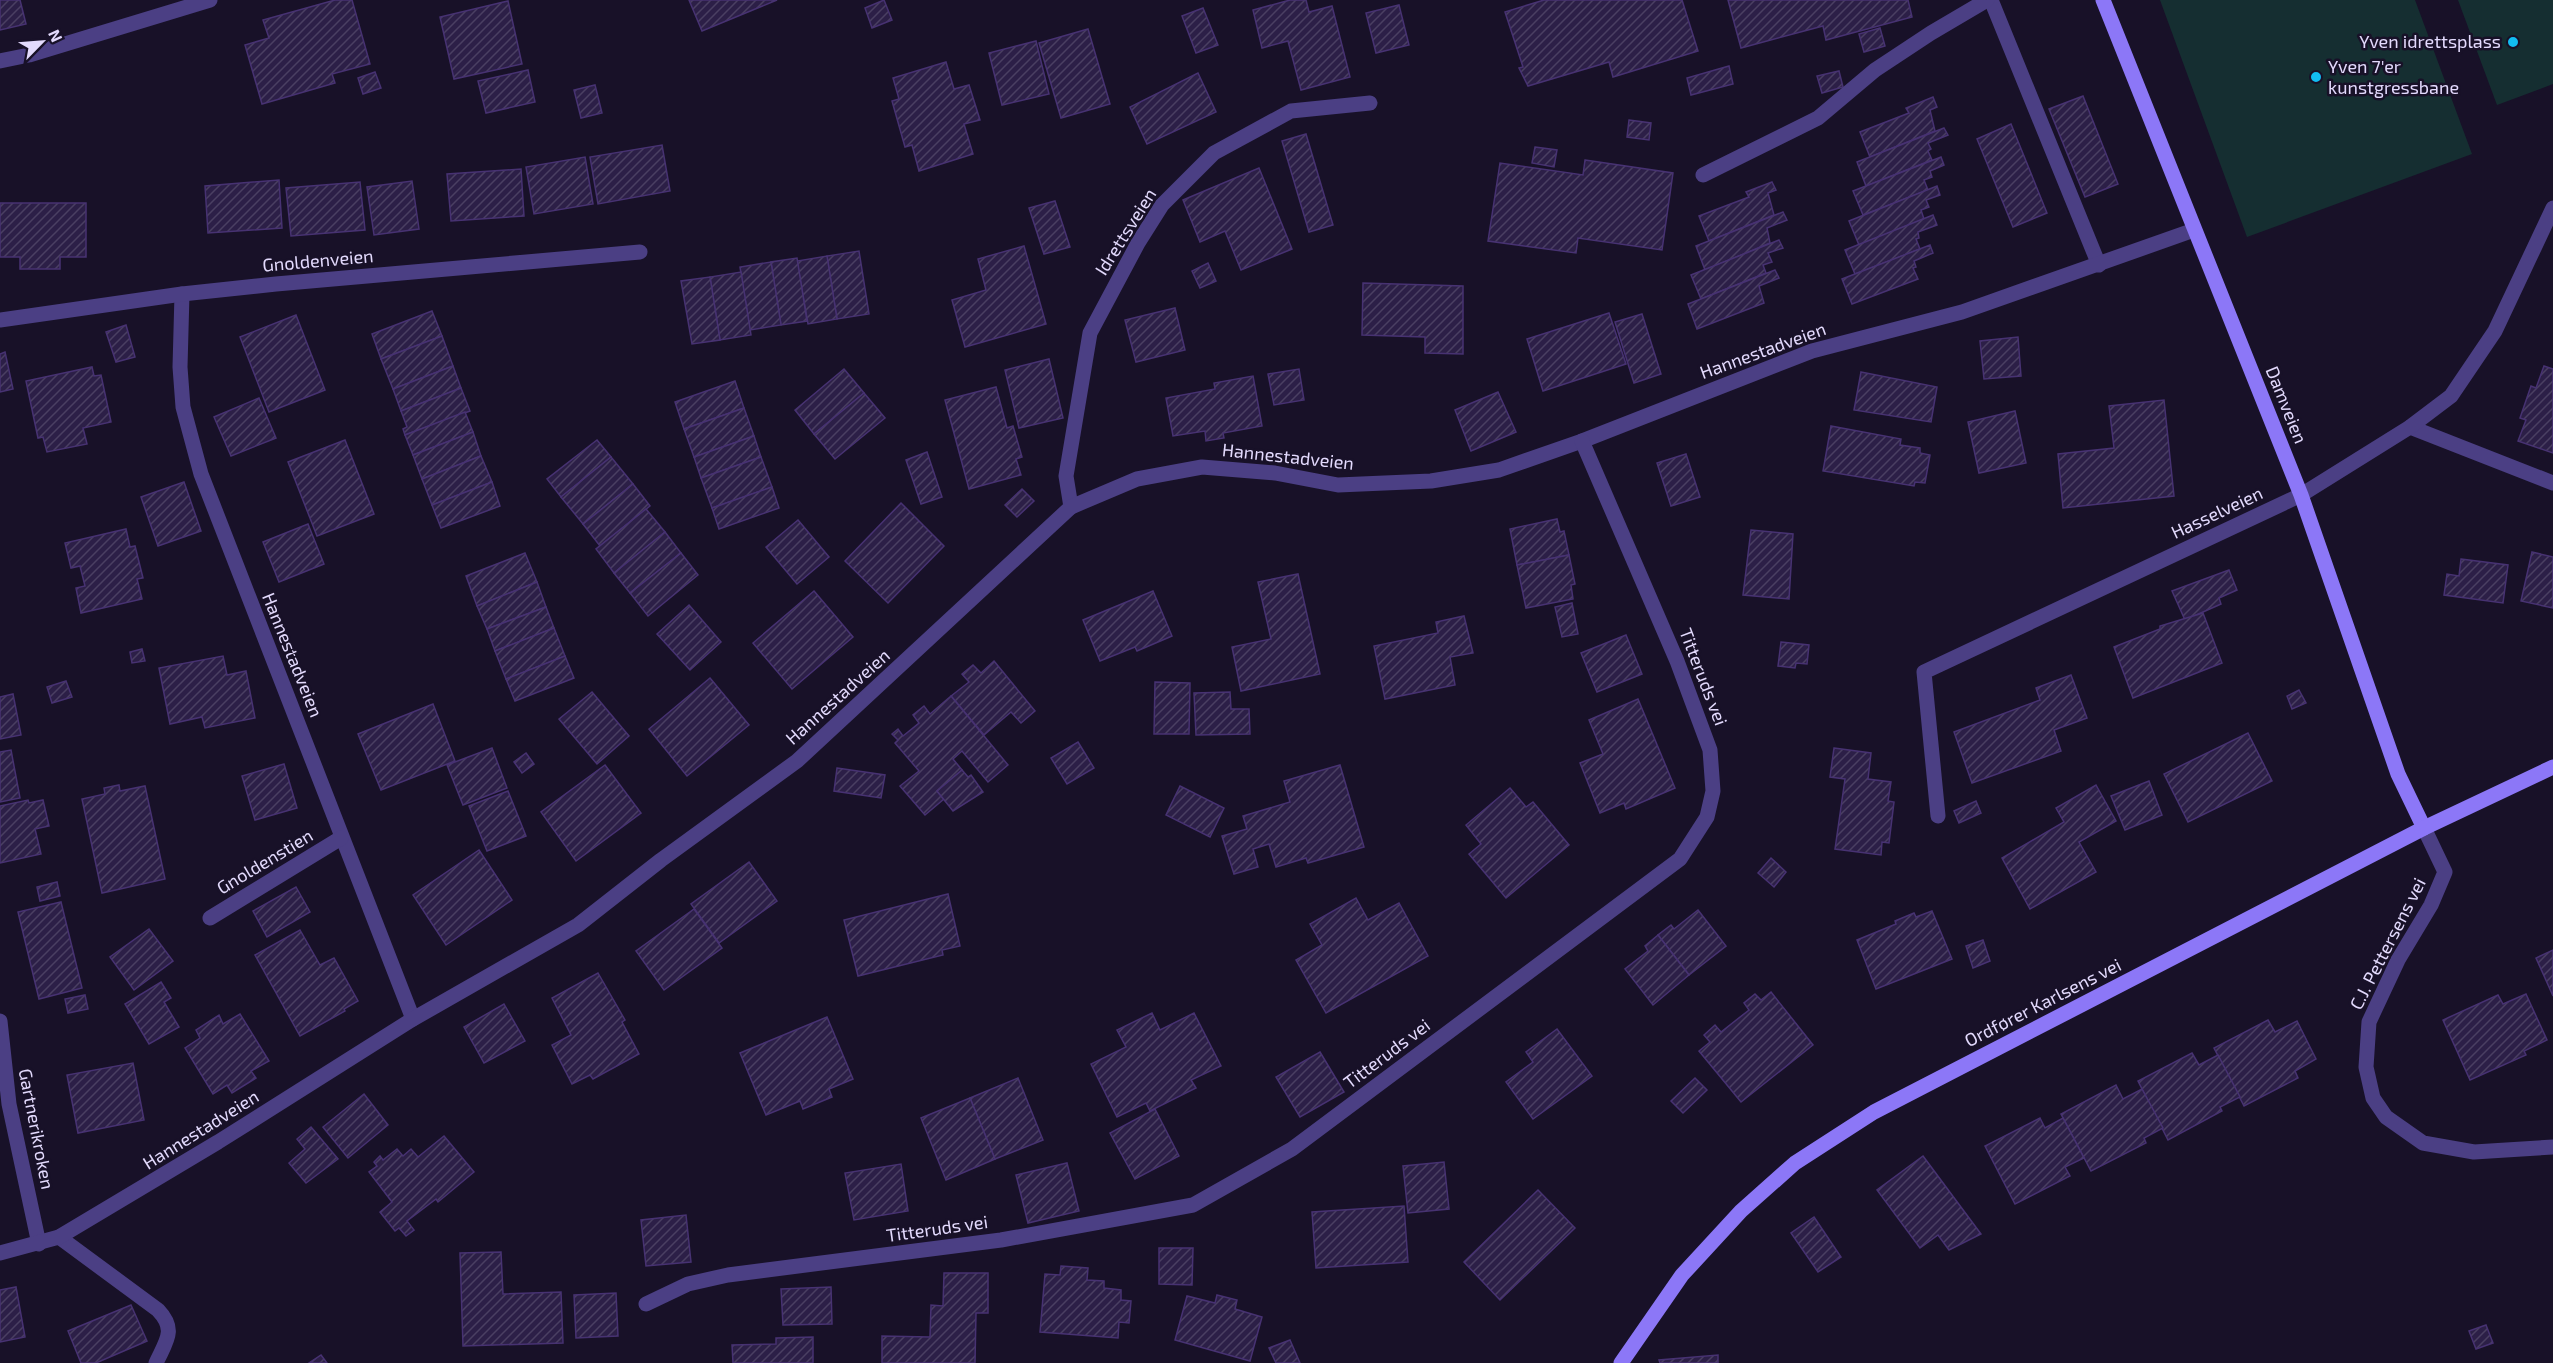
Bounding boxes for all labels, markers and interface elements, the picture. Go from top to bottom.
north arrow [12,12,72,72]
text: N [45,26,67,45]
place label: Yven idrettsplass [2359,30,2501,52]
marker: Yven idrettsplass [2506,35,2520,49]
place label: Yven 7'er kunstgressbane [2328,55,2459,98]
marker: Yven 7'er kunstgressbane [2309,70,2323,84]
street label: Idrettsveien [1090,184,1160,279]
street label: Gnoldenveien [261,244,374,276]
street label: Hannestadveien [1697,317,1829,383]
street label: Damveien [2262,363,2312,446]
street label: Hannestadveien [1221,438,1355,474]
street label: Hasselveien [2167,481,2266,543]
street label: Hannestadveien [258,589,328,720]
street label: Titteruds vei [1675,625,1733,728]
street label: Hannestadveien [781,644,894,749]
street label: Gnoldenstien [212,824,317,898]
street label: C.J. Pettersens vei [2344,874,2430,1013]
street label: Ordfører Karlsens vei [1961,953,2124,1051]
street label: Titteruds vei [1339,1014,1434,1093]
street label: Gartnerikroken [14,1067,59,1191]
street label: Hannestadveien [139,1085,262,1174]
street label: Titteruds vei [885,1210,989,1246]

